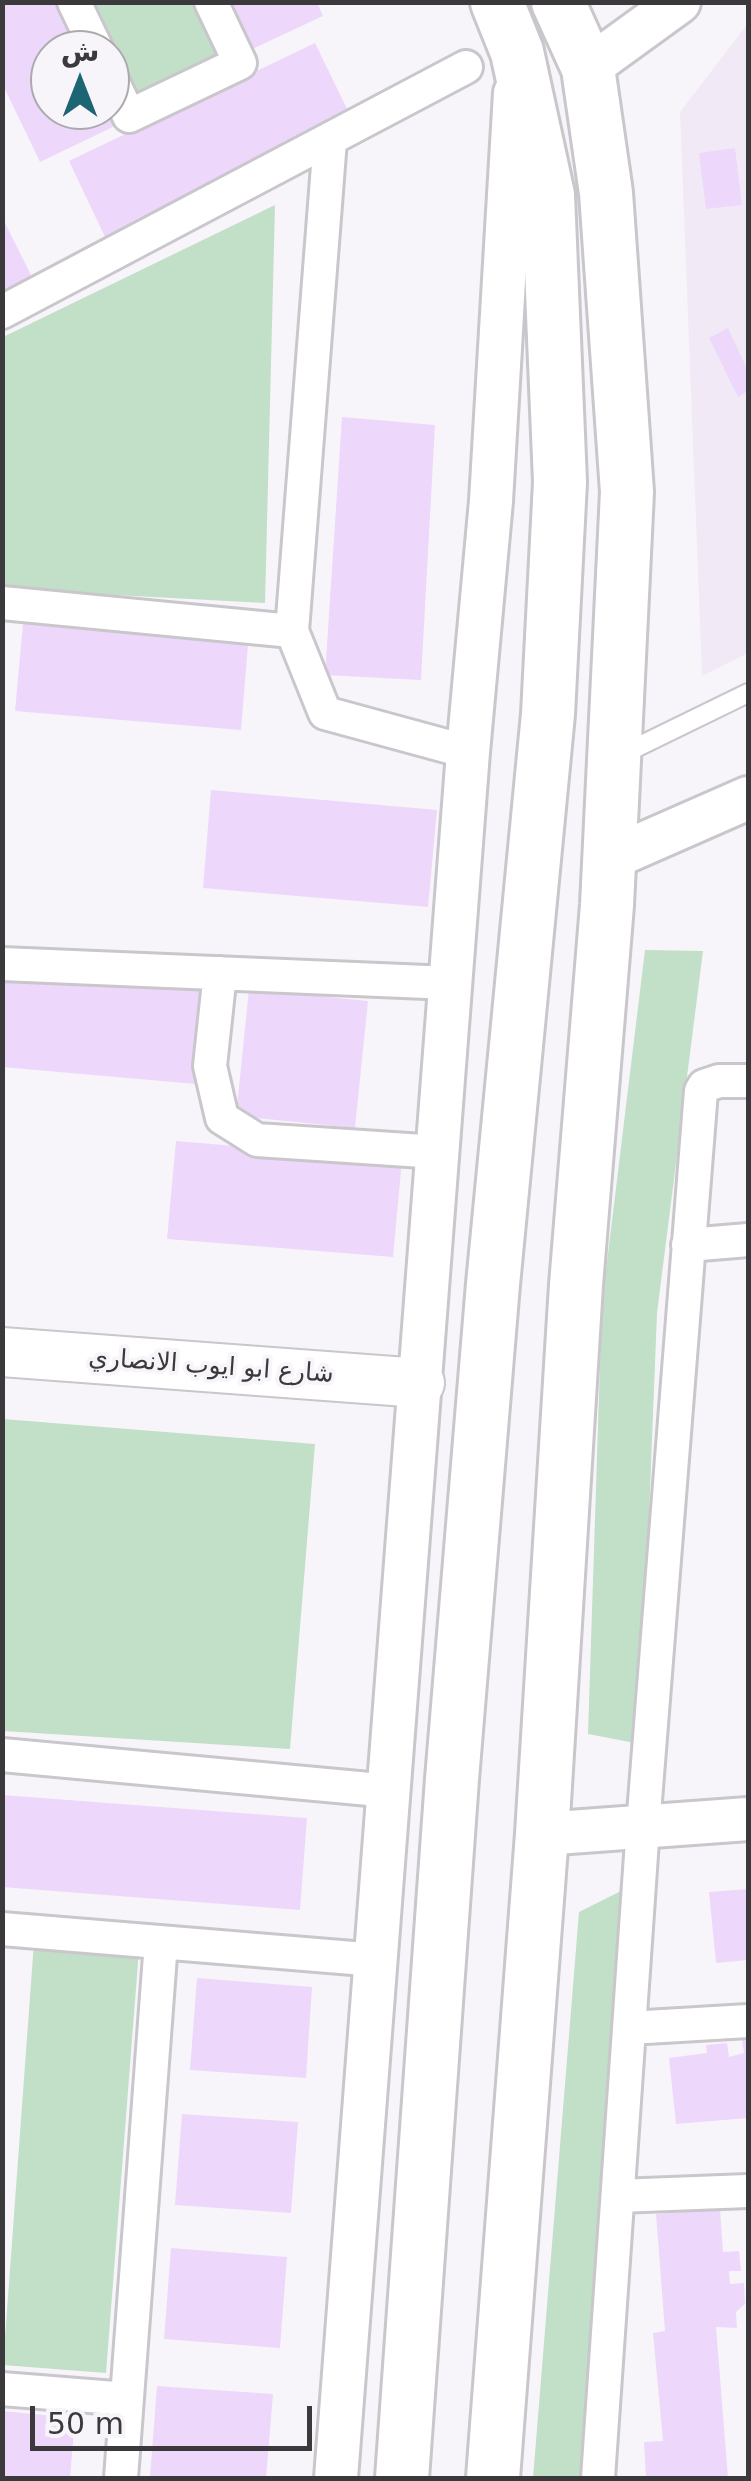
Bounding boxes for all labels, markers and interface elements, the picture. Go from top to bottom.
north arrow [30,30,130,130]
text: ش [61,35,99,68]
street label: شارع ابو ايوب الانصاري [87,1343,335,1391]
scale bar [35,2386,318,2448]
text: 50 m [47,2406,124,2441]

